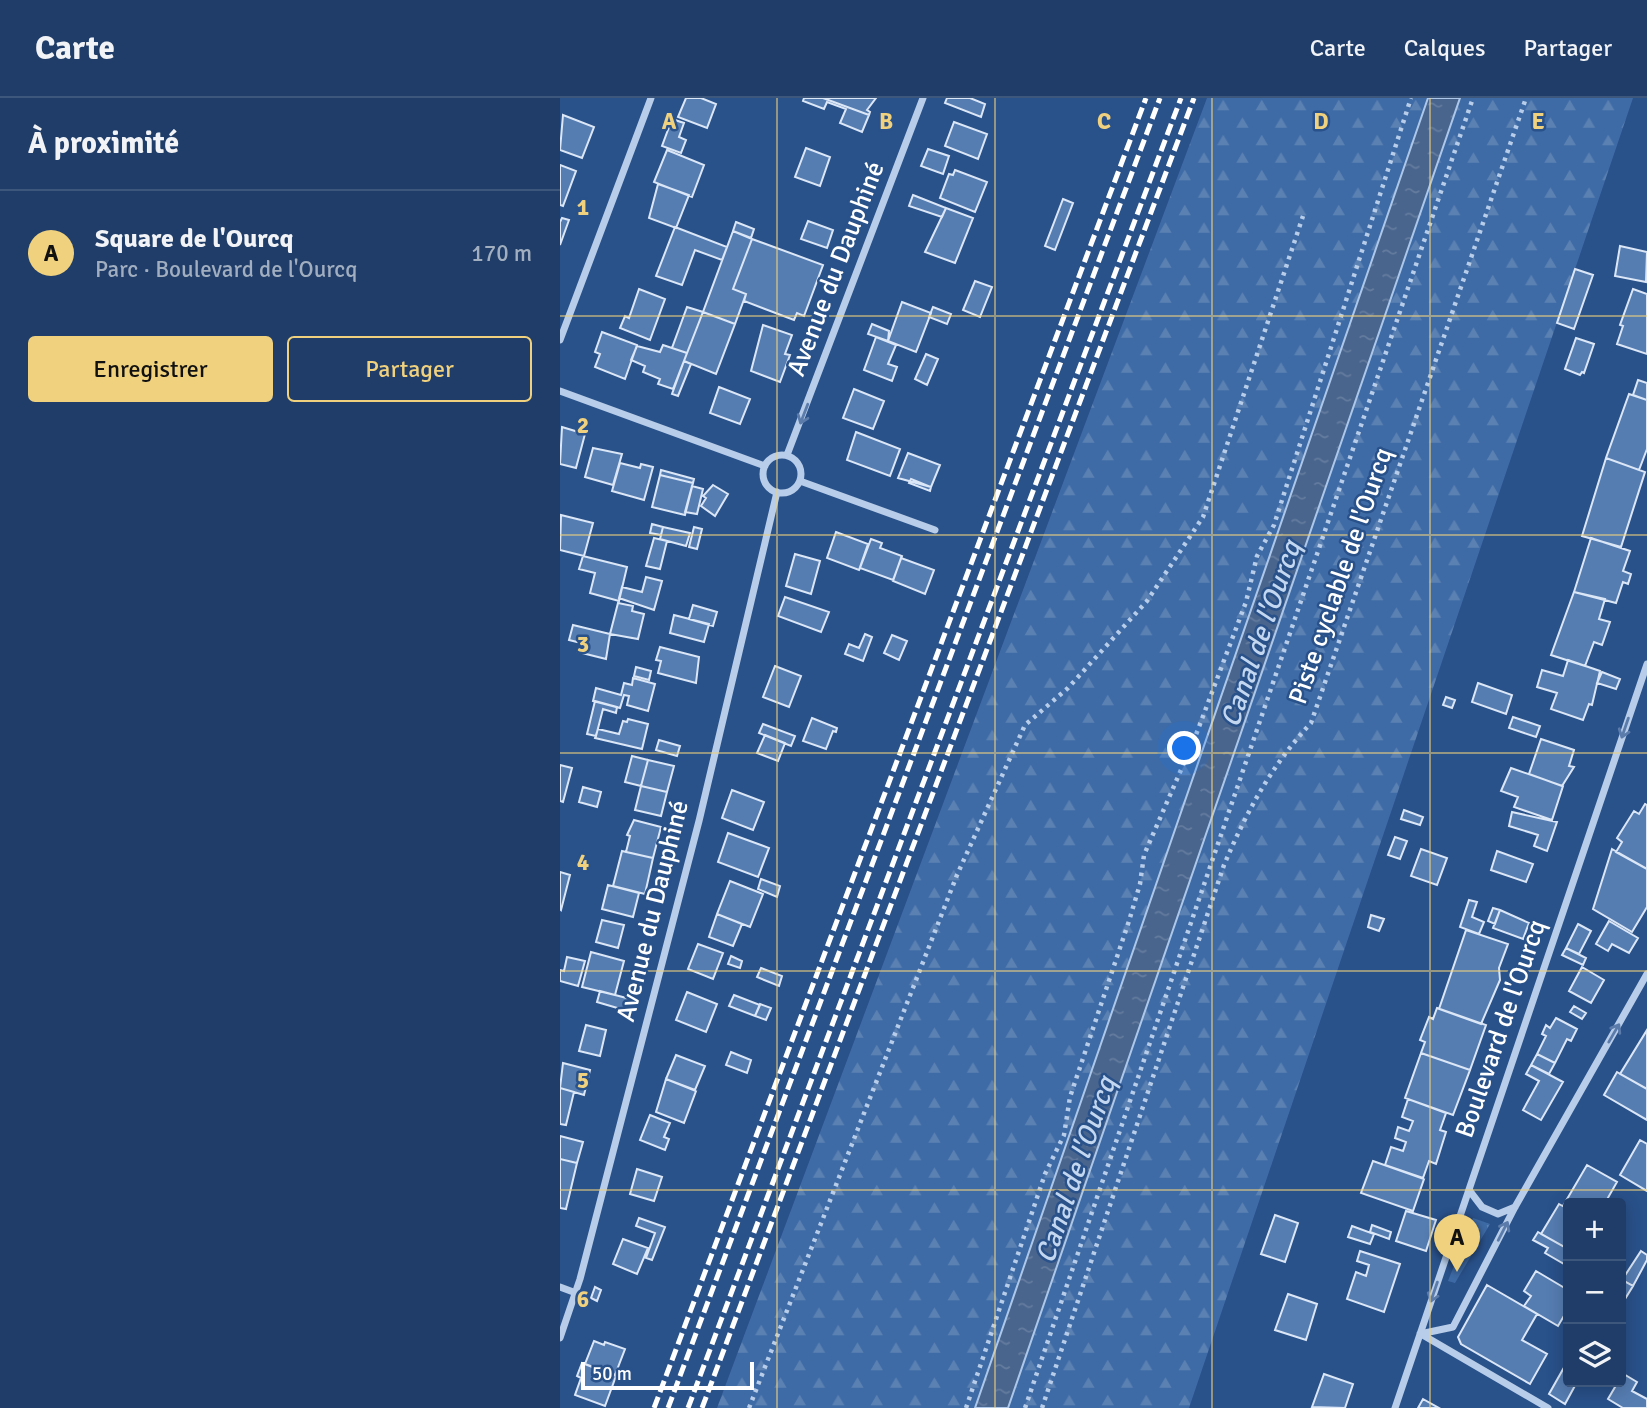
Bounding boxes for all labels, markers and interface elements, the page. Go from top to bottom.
text: Carte [35,28,115,69]
text: Carte [1310,33,1366,63]
text: Calques [1404,33,1485,63]
text: Partager [1523,33,1612,63]
text: A [662,107,677,136]
text: B [879,107,893,136]
text: C [1097,107,1111,136]
text: D [1313,107,1329,136]
text: E [1531,107,1545,136]
text: À proximité [28,125,179,162]
street label: Avenue du Dauphiné [780,157,892,381]
text: 1 [577,193,589,222]
text: Square de l'Ourcq [95,223,294,255]
text: A [44,239,58,268]
text: 170 m [471,239,532,268]
text: Parc · Boulevard de l'Ourcq [95,255,357,284]
button: Enregistrer [28,336,273,402]
button: Partager [287,336,532,402]
one-way arrow [796,402,809,424]
text: 2 [577,411,589,440]
street label: Piste cyclable de l'Ourcq [1282,444,1400,708]
water label: Canal de l'Ourcq [1213,534,1309,731]
text: 3 [577,630,589,659]
one-way arrow [1618,717,1630,739]
your location [1167,731,1201,765]
street label: Avenue du Dauphiné [610,797,696,1025]
text: 4 [577,848,589,877]
street label: Boulevard de l'Ourcq [1449,916,1553,1142]
one-way arrow [1607,1023,1621,1043]
text: 5 [577,1066,589,1095]
water label: Canal de l'Ourcq [1028,1070,1124,1267]
map controls [1563,1198,1626,1387]
button: + [1563,1198,1626,1261]
pin: A [1434,1214,1480,1272]
one-way arrow [1496,1221,1510,1242]
button: − [1563,1261,1626,1324]
one-way arrow [1427,1281,1440,1303]
text: 6 [577,1285,589,1314]
button: layers [1563,1324,1626,1387]
scale bar [581,1359,754,1391]
text: 50 m [592,1362,632,1386]

